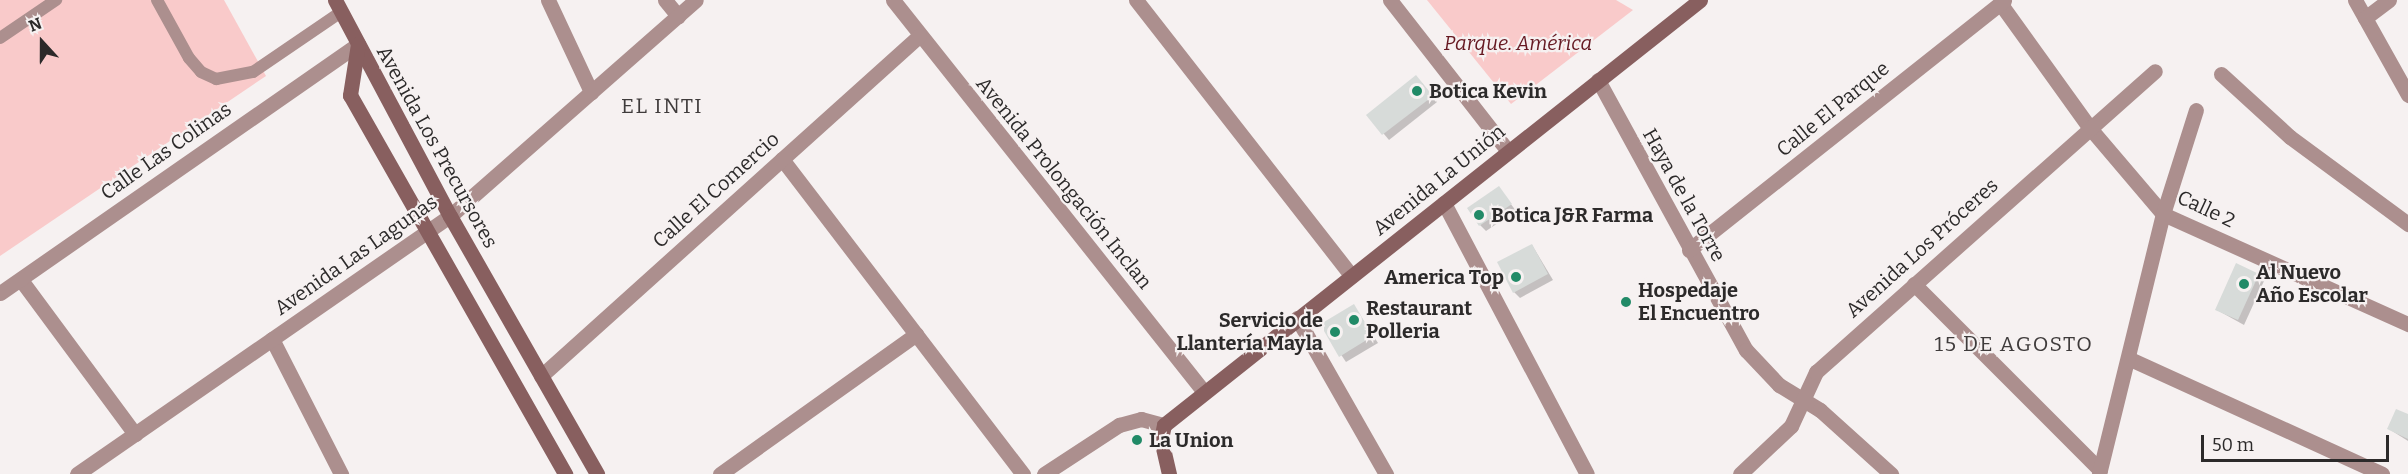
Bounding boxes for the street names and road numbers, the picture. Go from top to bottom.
street label: Avenida Los Precursores [371,42,503,252]
street label: Calle El Parque [1772,56,1894,162]
street label: Avenida Prolongación Inclan [971,72,1157,294]
street label: Calle Las Colinas [96,97,236,205]
street label: Avenida La Unión [1368,119,1510,241]
street label: Haya de la Torre [1638,124,1730,266]
street label: Calle El Comercio [648,127,784,253]
street label: Avenida Los Próceres [1841,173,2003,323]
street label: Calle 2 [2173,185,2239,233]
street label: Avenida Las Lagunas [270,190,442,320]

